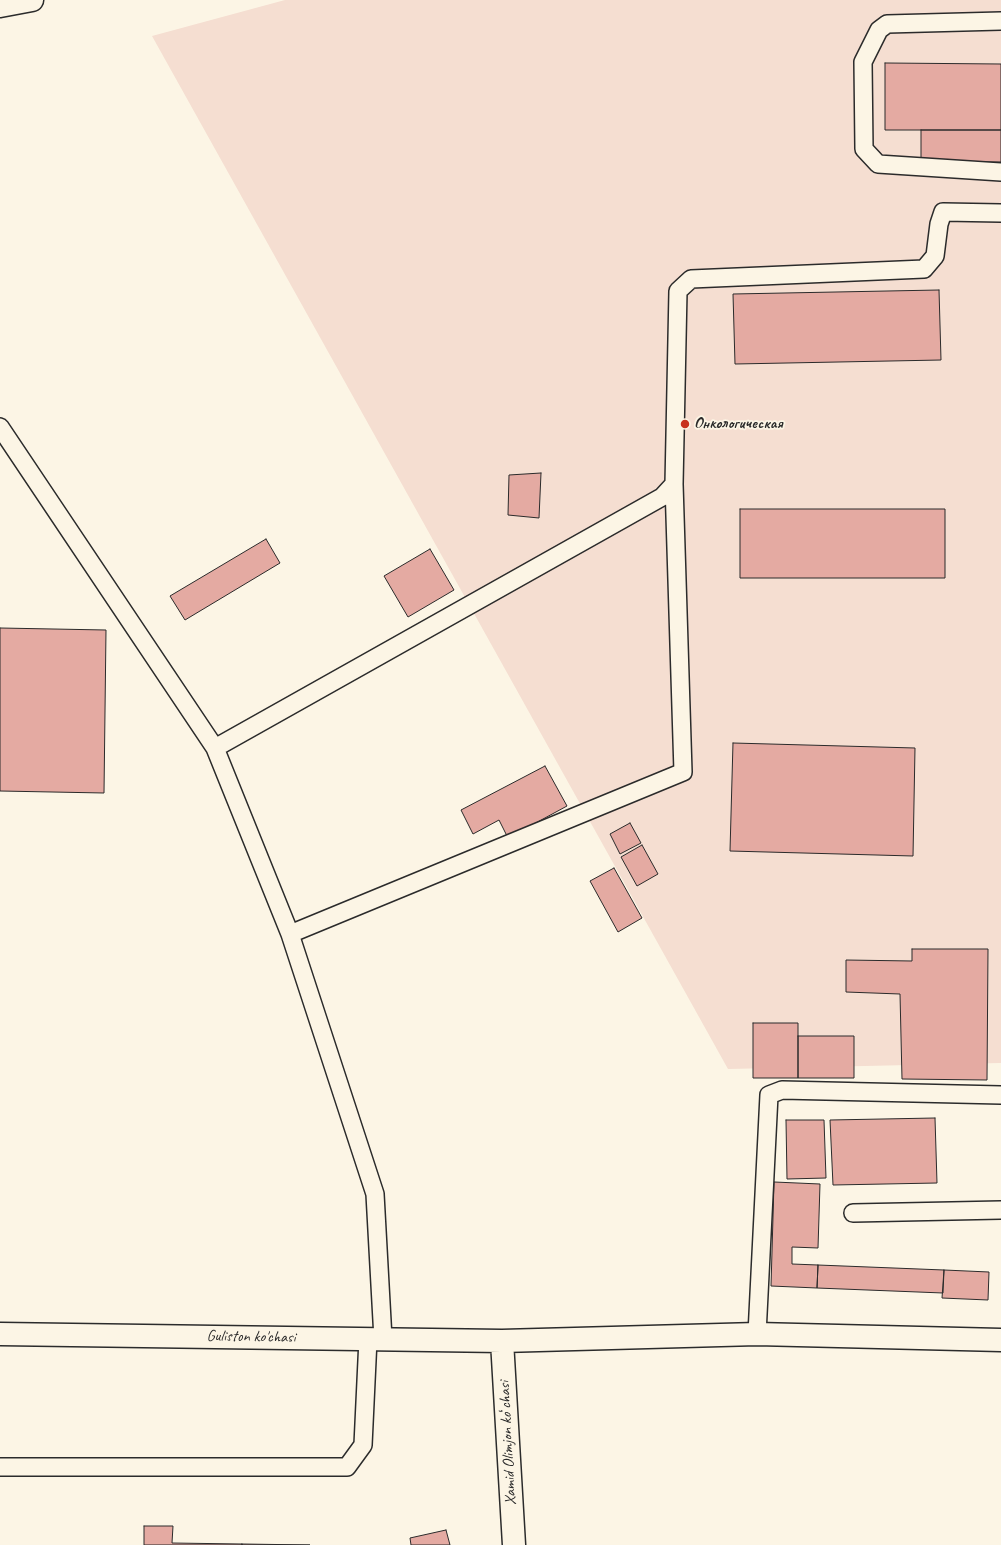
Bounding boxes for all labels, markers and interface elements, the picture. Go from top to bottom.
place label: Онкологическая [694,414,783,434]
marker: Онкологическая [679,418,691,430]
street label: Guliston ko'chasi [206,1327,296,1347]
street label: Xamid Olimjon koʻchasi [495,1380,521,1506]

